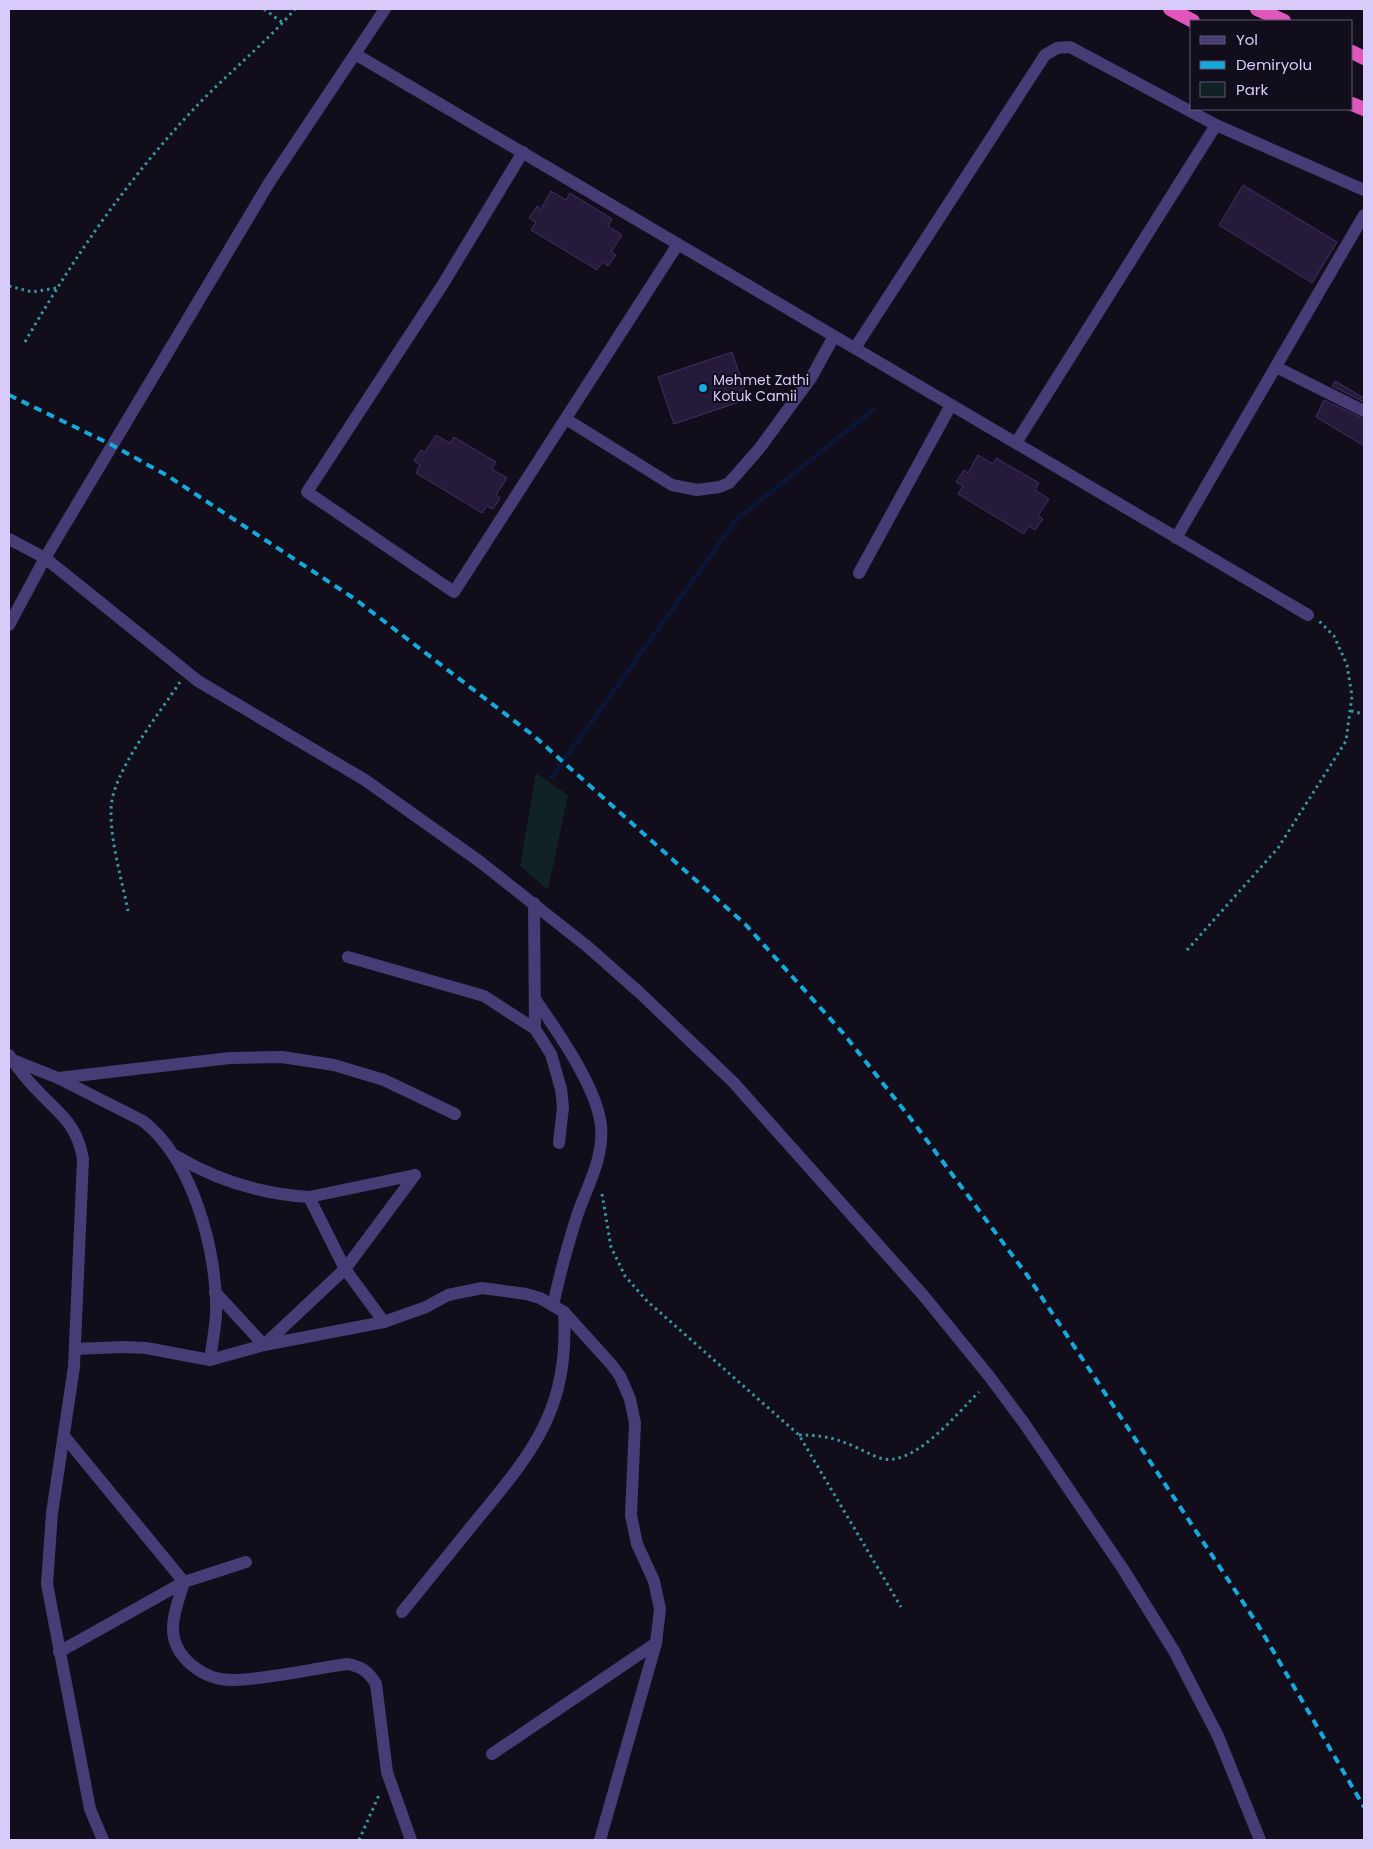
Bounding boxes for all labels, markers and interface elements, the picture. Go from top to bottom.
legend [1190,20,1353,110]
text: Yol [1236,29,1258,50]
text: Demiryolu [1236,54,1312,75]
text: Park [1236,79,1268,100]
place label: Mehmet Zathi Kotuk Camii [713,370,809,406]
marker: Mehmet Zathi Kotuk Camii [697,382,709,394]

